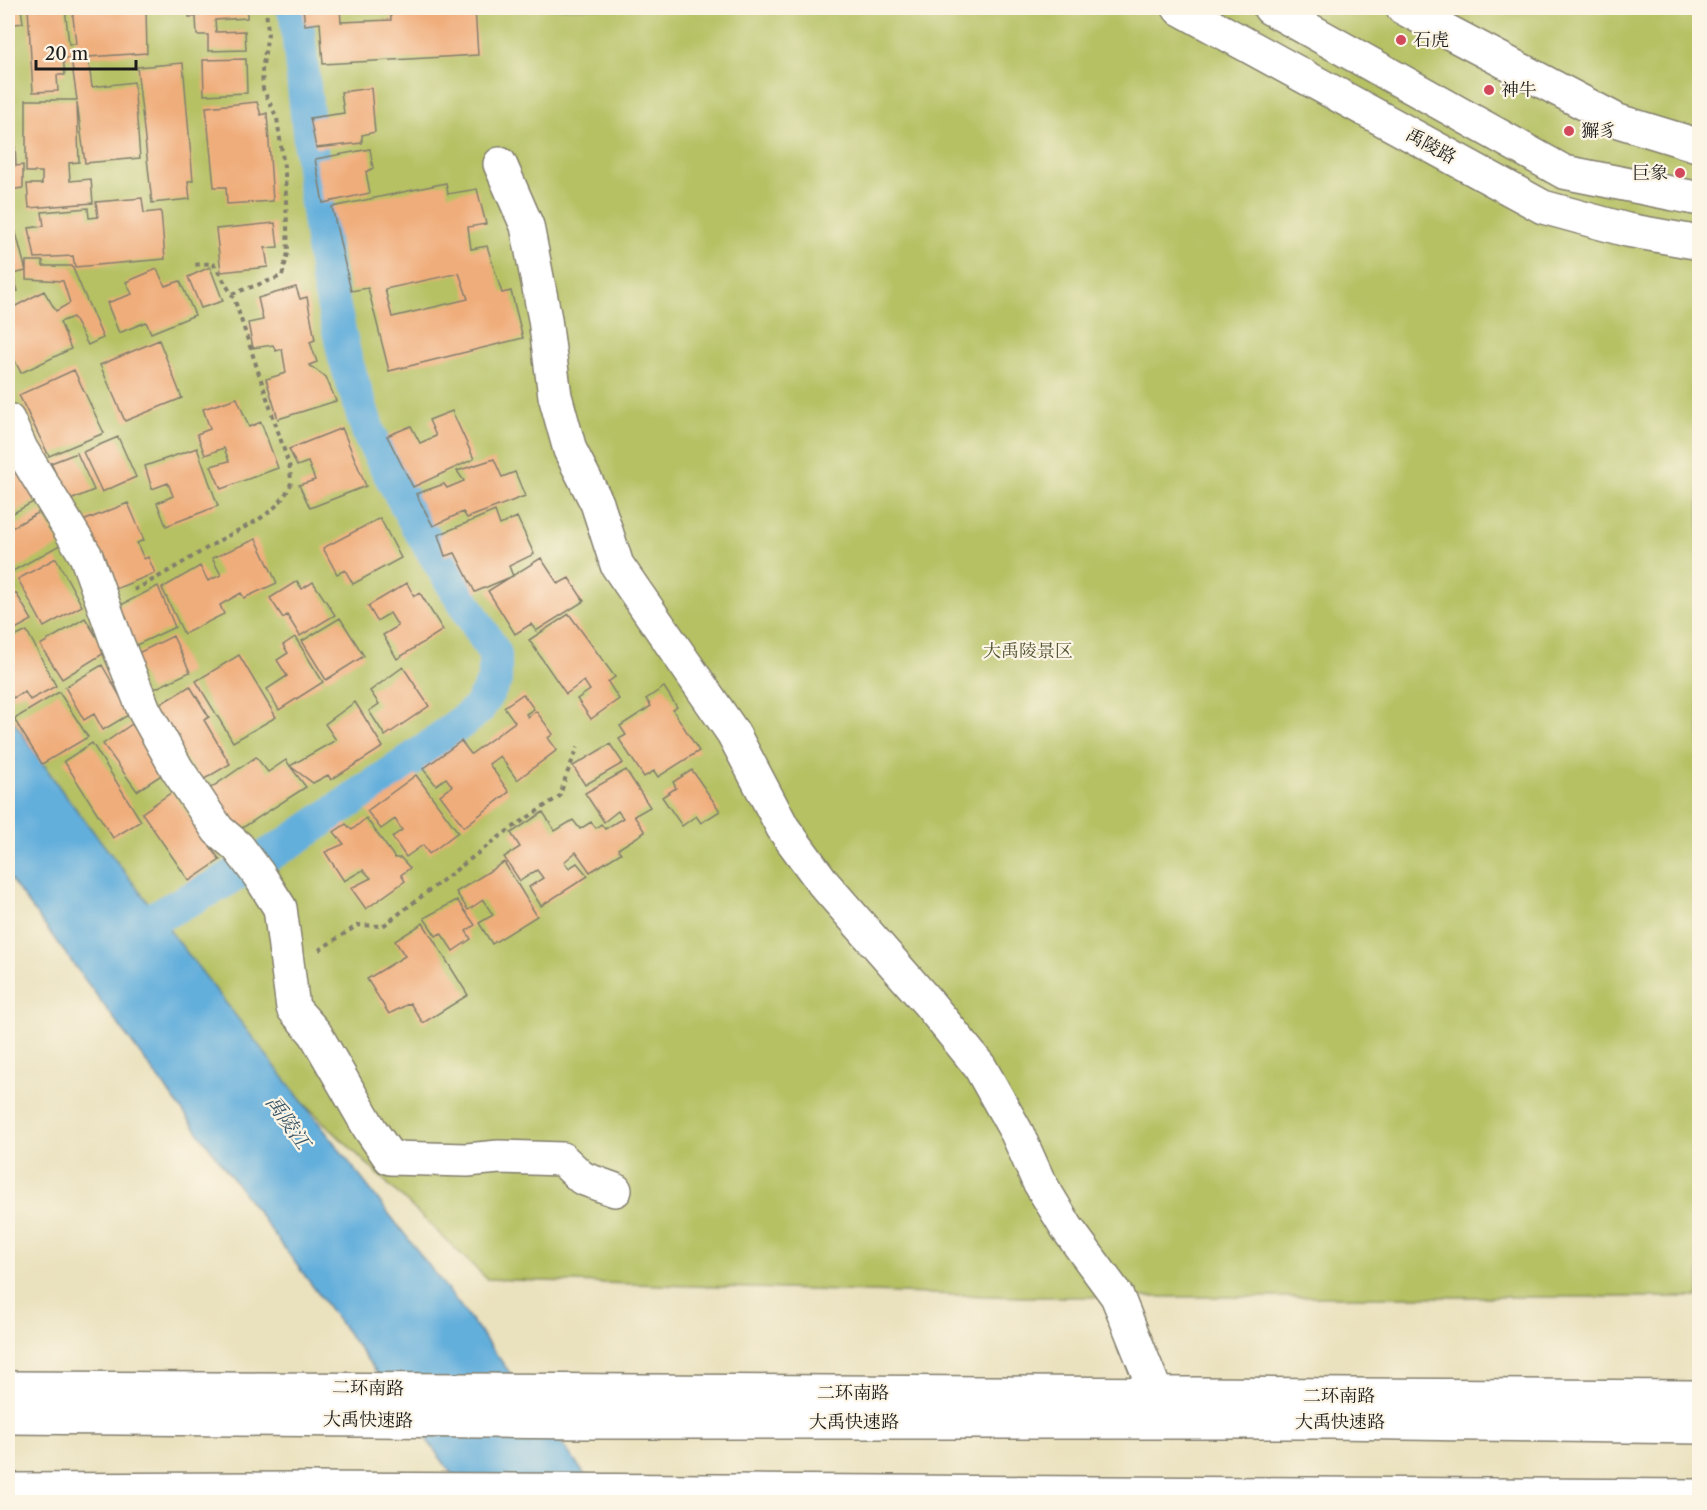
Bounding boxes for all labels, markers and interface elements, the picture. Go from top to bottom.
place label: 石虎 [1413,29,1449,51]
scale bar [36,33,136,71]
marker: 石虎 [1394,33,1408,47]
text: 20 m [45,43,89,65]
place label: 神牛 [1501,79,1537,101]
marker: 神牛 [1482,83,1496,97]
place label: 獬豸 [1581,120,1617,142]
street label: 禹陵路 [1402,123,1460,169]
marker: 獬豸 [1562,124,1576,138]
place label: 巨象 [1632,162,1668,184]
marker: 巨象 [1673,166,1687,180]
park label: 大禹陵景区 [983,640,1073,662]
water label: 禹陵江 [261,1091,317,1156]
street label: 二环南路 [332,1376,404,1400]
street label: 二环南路 [817,1382,889,1404]
street label: 二环南路 [1303,1385,1375,1407]
street label: 大禹快速路 [323,1408,413,1432]
street label: 大禹快速路 [809,1411,899,1433]
street label: 大禹快速路 [1295,1411,1385,1433]

